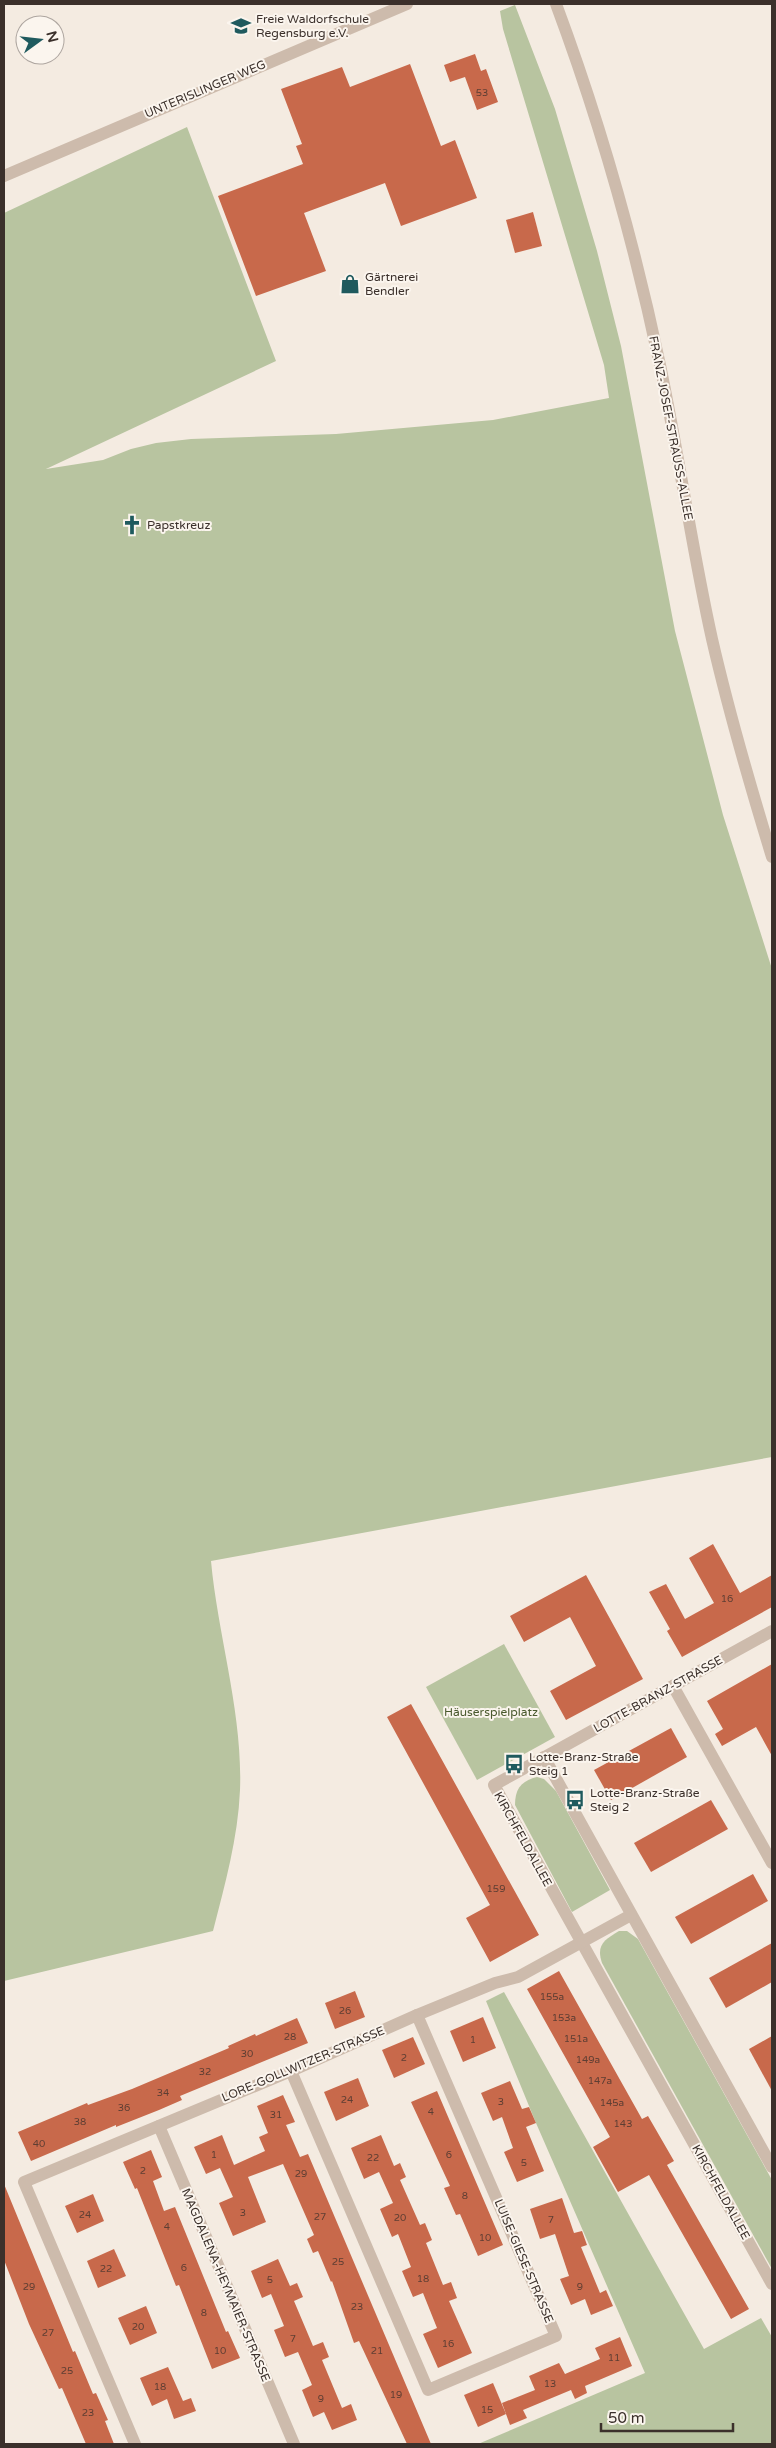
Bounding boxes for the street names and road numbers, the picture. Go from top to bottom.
street label: UNTERISLINGER WEG [142,57,268,121]
street label: FRANZ-JOSEF-STRAUSS-ALLEE [646,335,696,522]
street label: LOTTE-BRANZ-STRASSE [591,1652,725,1735]
street label: KIRCHFELDALLEE [491,1789,555,1889]
street label: LORE-GOLLWITZER-STRASSE [219,2023,387,2105]
street label: KIRCHFELDALLEE [689,2142,753,2242]
street label: MAGDALENA-HEYMAIER-STRASSE [179,2186,273,2384]
street label: LUISE-GIESE-STRASSE [492,2197,557,2325]

